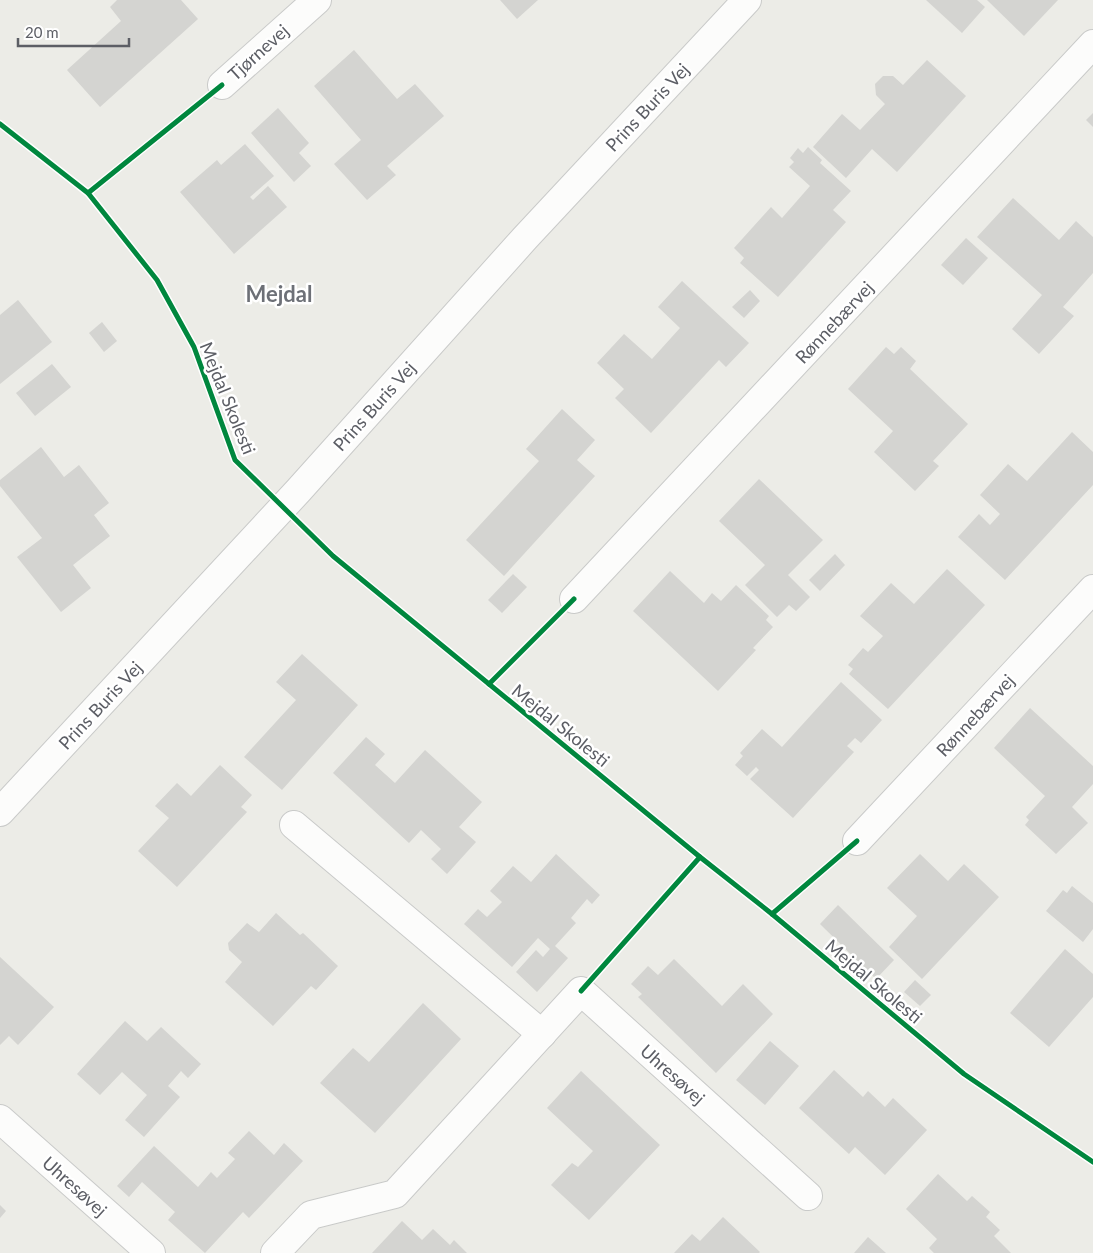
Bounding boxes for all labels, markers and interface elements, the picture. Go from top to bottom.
scale bar [18,15,129,47]
street label: Tjørnevej [223,19,293,85]
text: 20 m [25,23,59,41]
street label: Prins Buris Vej [601,58,693,156]
street label: Rønnebærvej [790,276,878,368]
district label: Mejdal [246,280,312,307]
street label: Mejdal Skolesti [195,339,261,457]
street label: Prins Buris Vej [328,357,420,455]
street label: Prins Buris Vej [54,656,146,754]
street label: Rønnebærvej [931,669,1019,761]
street label: Mejdal Skolesti [508,679,614,771]
street label: Mejdal Skolesti [821,934,927,1028]
street label: Uhresøvej [636,1039,710,1109]
street label: Uhresøvej [38,1151,112,1221]

